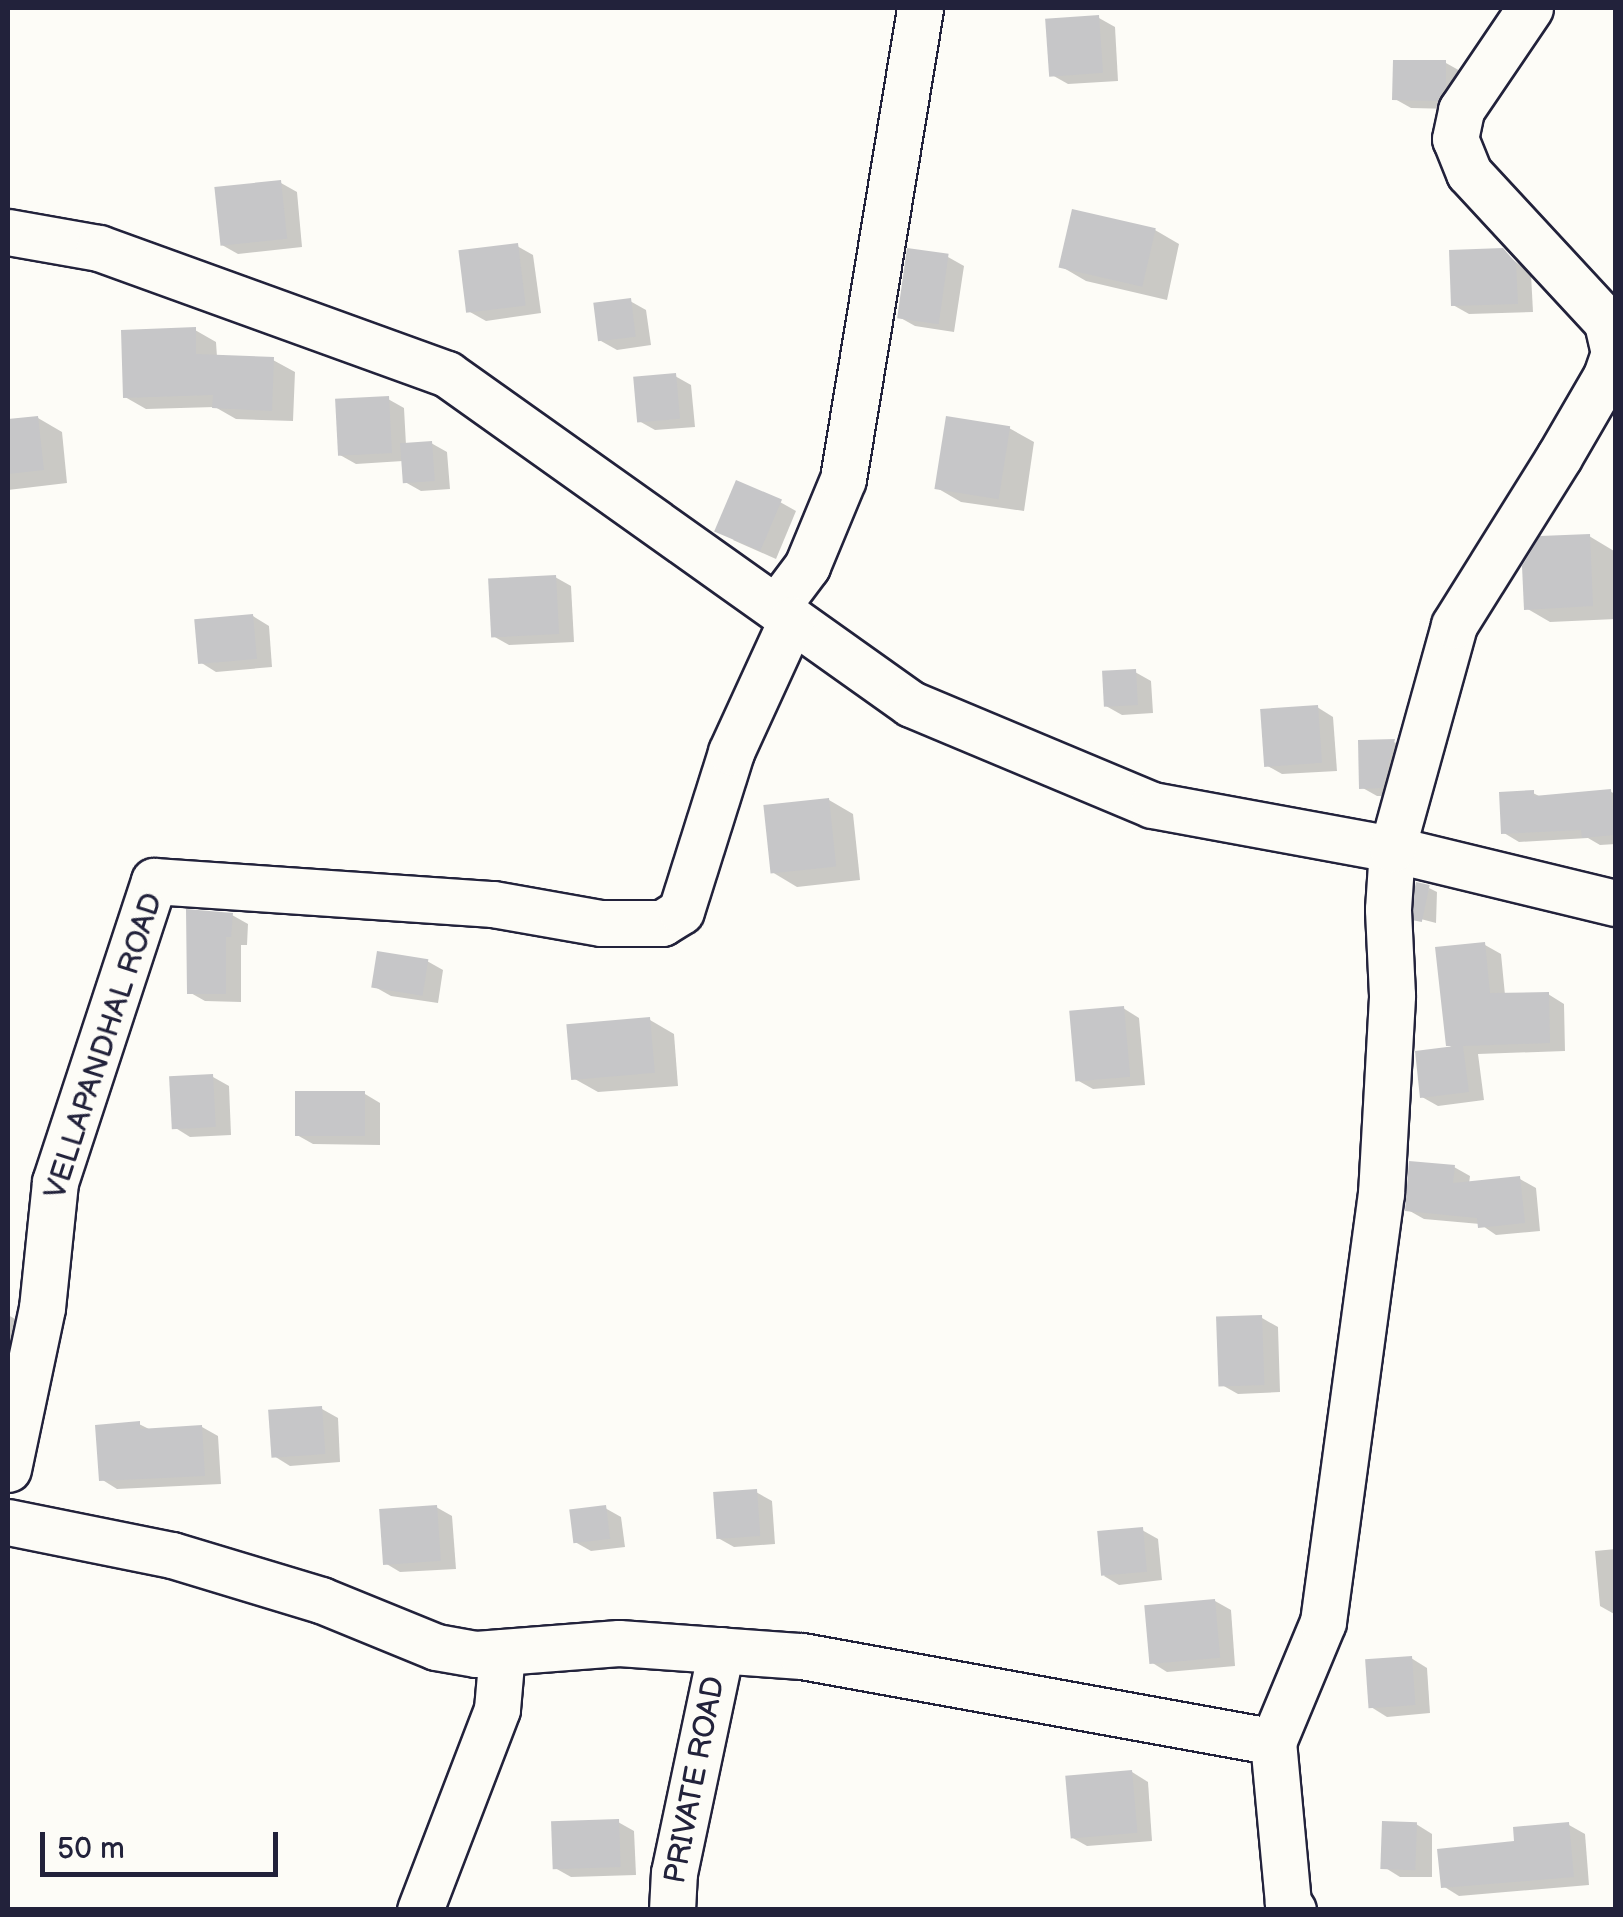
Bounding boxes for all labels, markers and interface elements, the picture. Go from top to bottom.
street label: VELLAPANDHAL ROAD [37,888,171,1204]
street label: PRIVATE ROAD [657,1673,733,1887]
scale bar [45,1812,282,1874]
text: 50 m [57,1831,125,1867]

